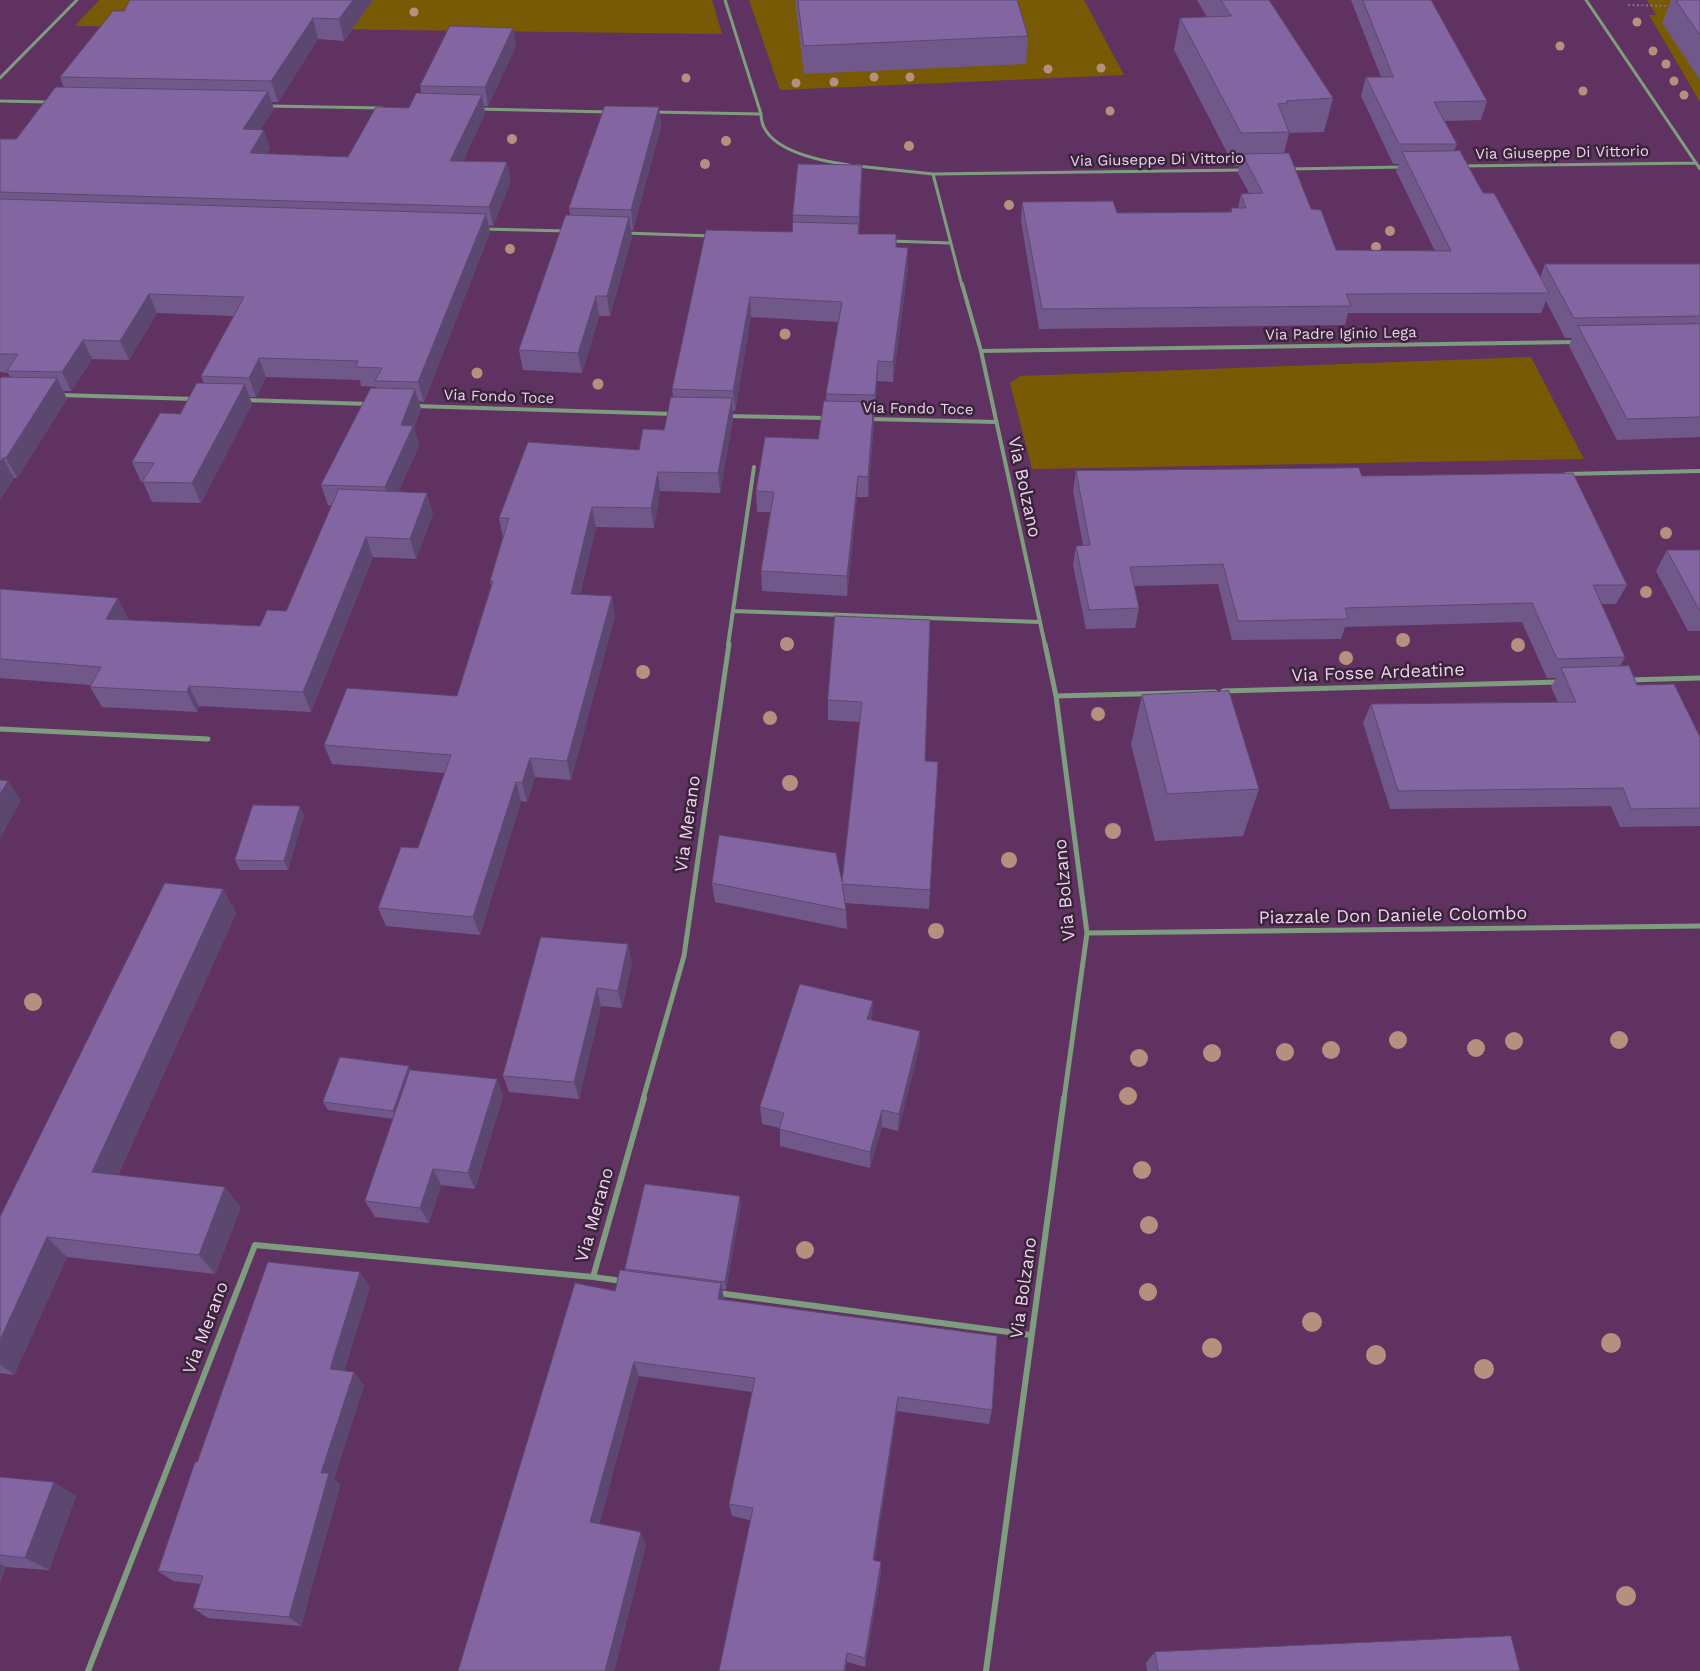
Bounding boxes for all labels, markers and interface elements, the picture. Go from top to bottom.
street label: Via Giuseppe Di Vittorio [1475,142,1649,164]
street label: Via Giuseppe Di Vittorio [1070,149,1244,171]
street label: Via Padre Iginio Lega [1265,324,1417,344]
street label: Via Fondo Toce [443,386,555,408]
street label: Via Fondo Toce [862,399,974,419]
street label: Via Bolzano [1003,435,1045,539]
street label: Via Fosse Ardeatine [1291,659,1465,687]
street label: Via Merano [671,774,705,874]
street label: Via Bolzano [1050,838,1080,942]
street label: Piazzale Don Daniele Colombo [1258,903,1528,929]
street label: Via Merano [571,1165,619,1265]
street label: Via Bolzano [1006,1236,1042,1340]
street label: Via Merano [178,1279,234,1377]

